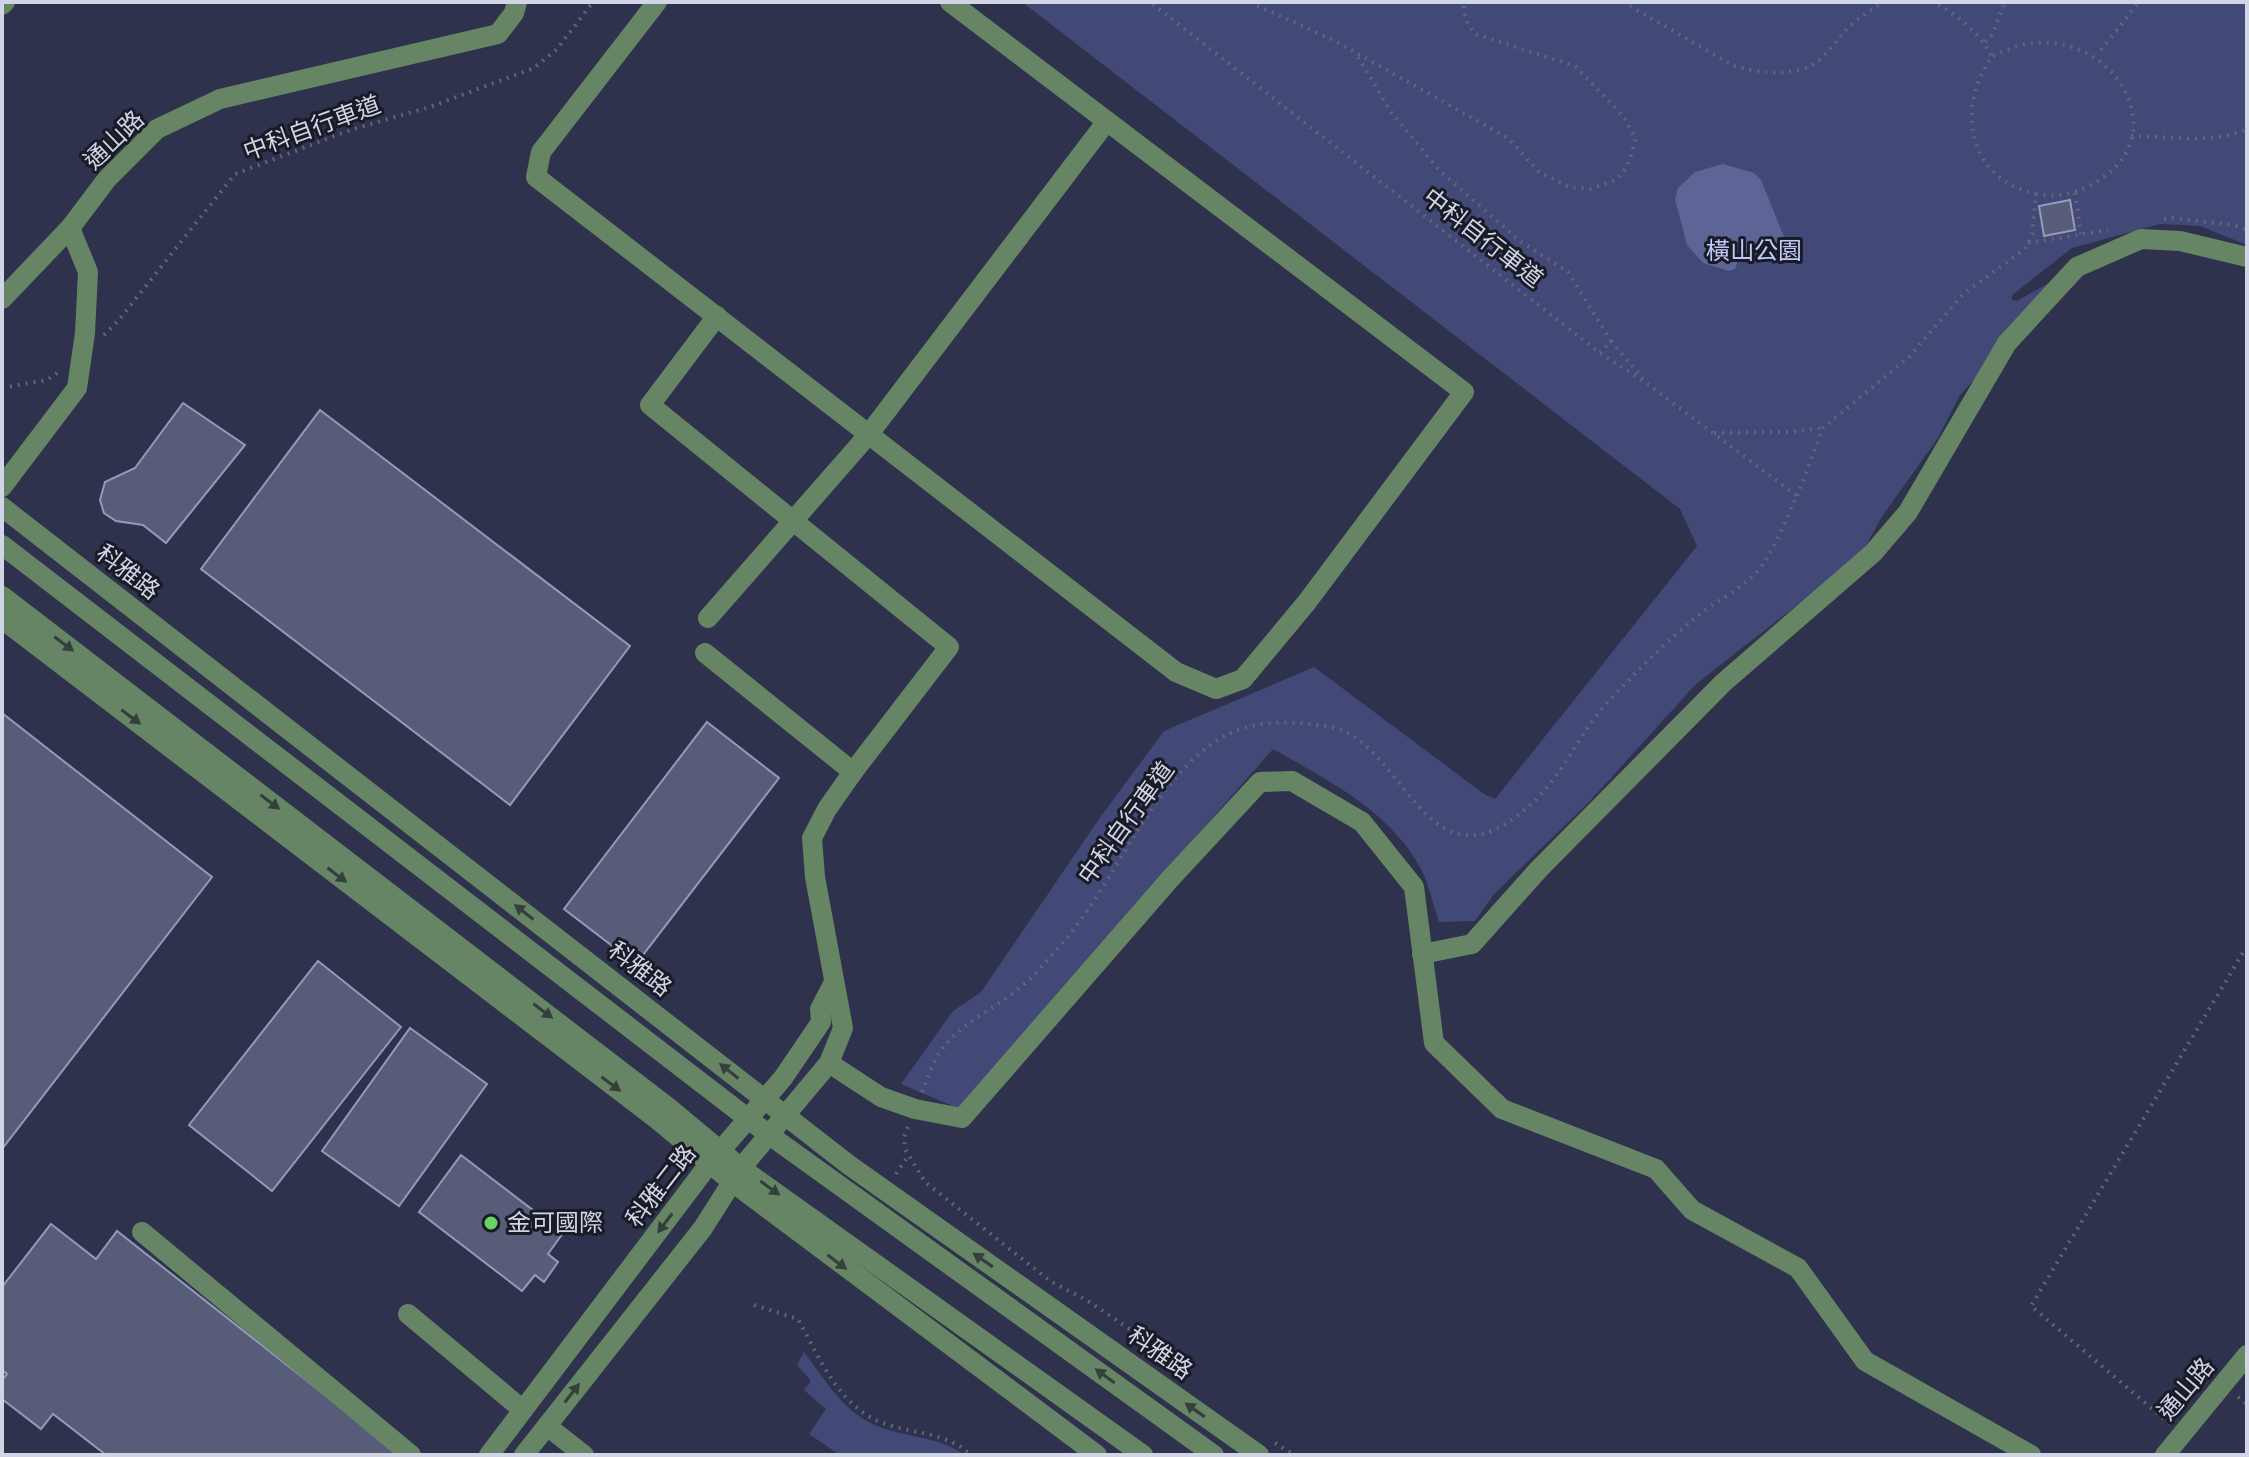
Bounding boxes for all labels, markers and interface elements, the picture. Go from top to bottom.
street label: 中科自行車道 [240,90,384,166]
street label: 通山路 [78,105,150,175]
street label: 中科自行車道 [1418,183,1548,293]
park label: 橫山公園 [1706,237,1802,265]
street label: 科雅路 [91,539,165,605]
one-way arrow [54,635,74,651]
one-way arrow [121,708,141,724]
street label: 中科自行車道 [1072,757,1180,889]
one-way arrow [260,793,280,809]
one-way arrow [327,866,347,882]
one-way arrow [514,904,534,920]
street label: 科雅路 [603,936,677,1002]
one-way arrow [533,1003,553,1019]
one-way arrow [719,1064,740,1080]
one-way arrow [601,1075,621,1091]
street label: 科雅二路 [620,1140,702,1232]
one-way arrow [760,1180,781,1195]
place label: 金可國際 [507,1209,603,1237]
one-way arrow [657,1213,673,1233]
marker: 金可國際 [482,1214,500,1232]
one-way arrow [827,1253,847,1269]
one-way arrow [972,1253,993,1268]
street label: 科雅路 [1122,1321,1198,1385]
street label: 通山路 [2152,1352,2220,1426]
one-way arrow [1095,1369,1115,1385]
one-way arrow [564,1383,580,1403]
one-way arrow [1185,1403,1206,1418]

